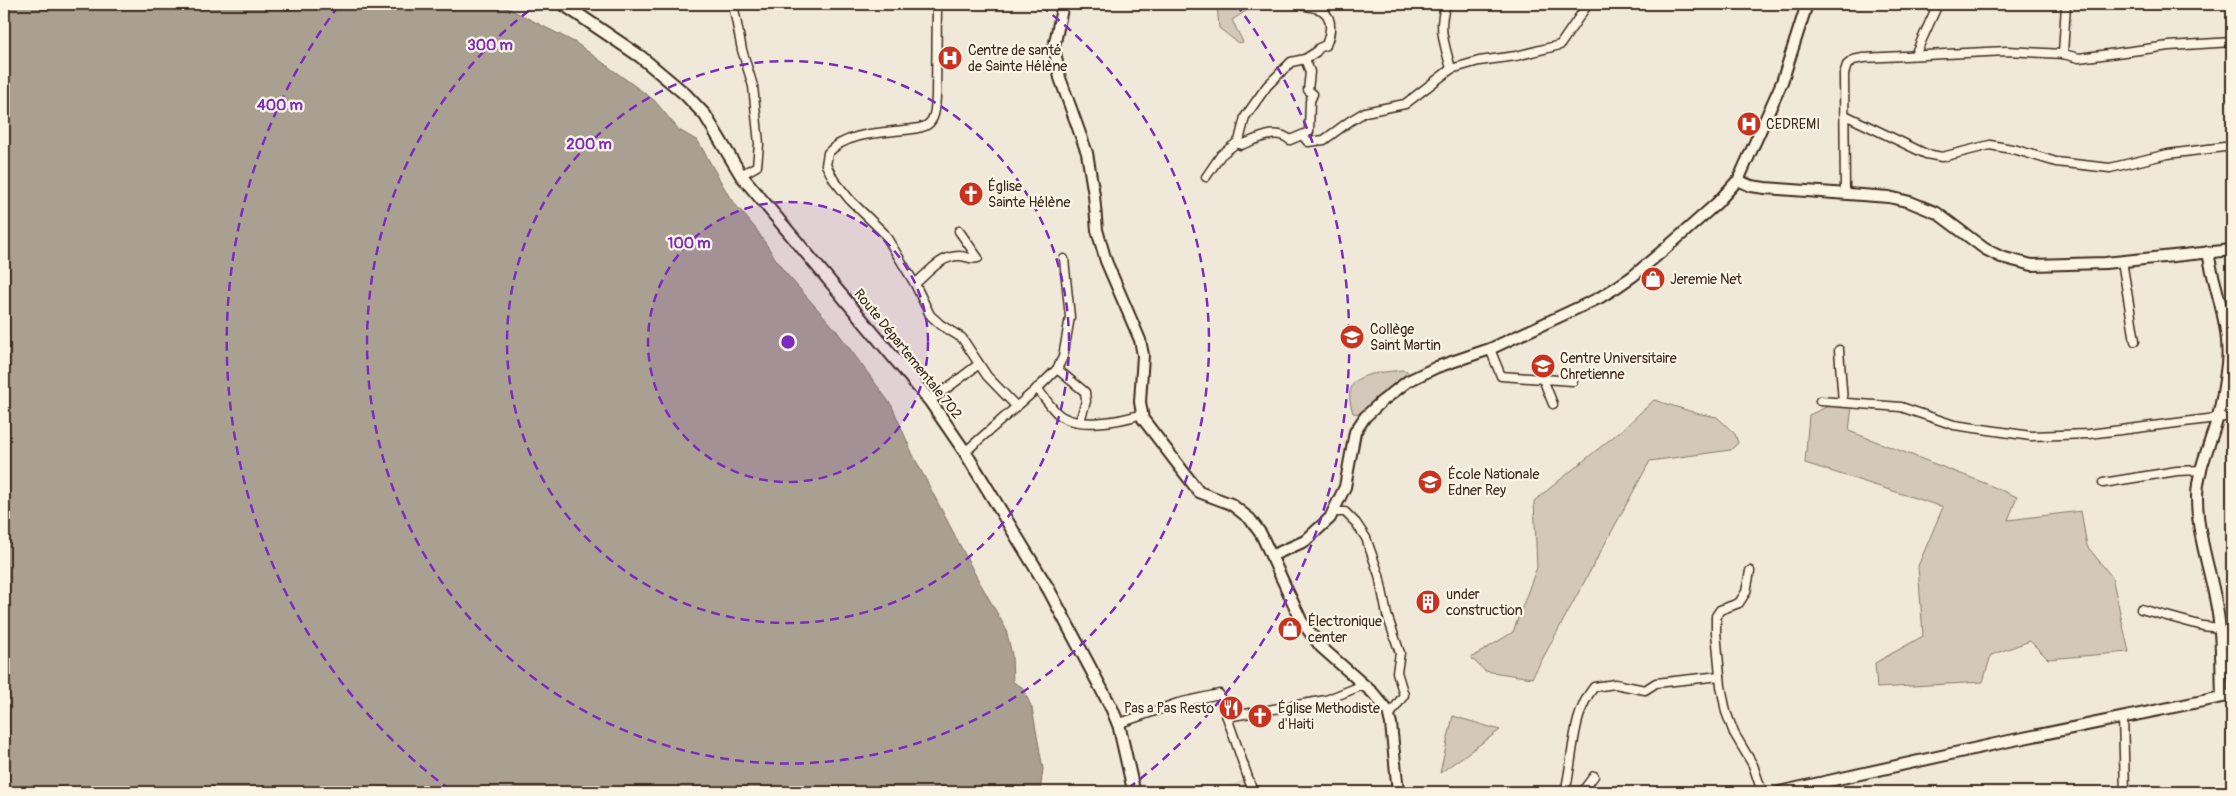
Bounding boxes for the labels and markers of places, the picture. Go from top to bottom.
place label: Centre de santé de Sainte Hélène [968,42,1067,75]
hospital icon: Centre de santé de Sainte Hélène [937,45,963,71]
hospital icon: CEDREMI [1736,111,1762,137]
place label: CEDREMI [1766,116,1820,133]
place label: Église Sainte Hélène [988,177,1070,211]
church icon: Église Sainte Hélène [958,181,984,207]
shop icon: Jeremie Net [1640,266,1666,292]
place label: Jeremie Net [1670,271,1742,288]
place label: Collège Saint Martin [1370,321,1441,354]
school or university icon: Collège Saint Martin [1339,324,1365,350]
centre of rings [779,333,797,351]
place label: Centre Universitaire Chretienne [1560,350,1677,383]
school or university icon: Centre Universitaire Chretienne [1530,353,1556,379]
place label: École Nationale Edner Rey [1448,465,1540,499]
school or university icon: École Nationale Edner Rey [1417,469,1443,495]
place label: under construction [1446,586,1523,619]
building icon: under construction [1415,589,1441,615]
place label: Électronique center [1308,612,1382,646]
shop icon: Électronique center [1277,616,1303,642]
restaurant icon: Pas a Pas Resto [1218,695,1244,721]
place label: Église Methodiste d'Haiti [1278,699,1380,733]
place label: Pas a Pas Resto [1124,700,1214,717]
church icon: Église Methodiste d'Haiti [1247,703,1273,729]

